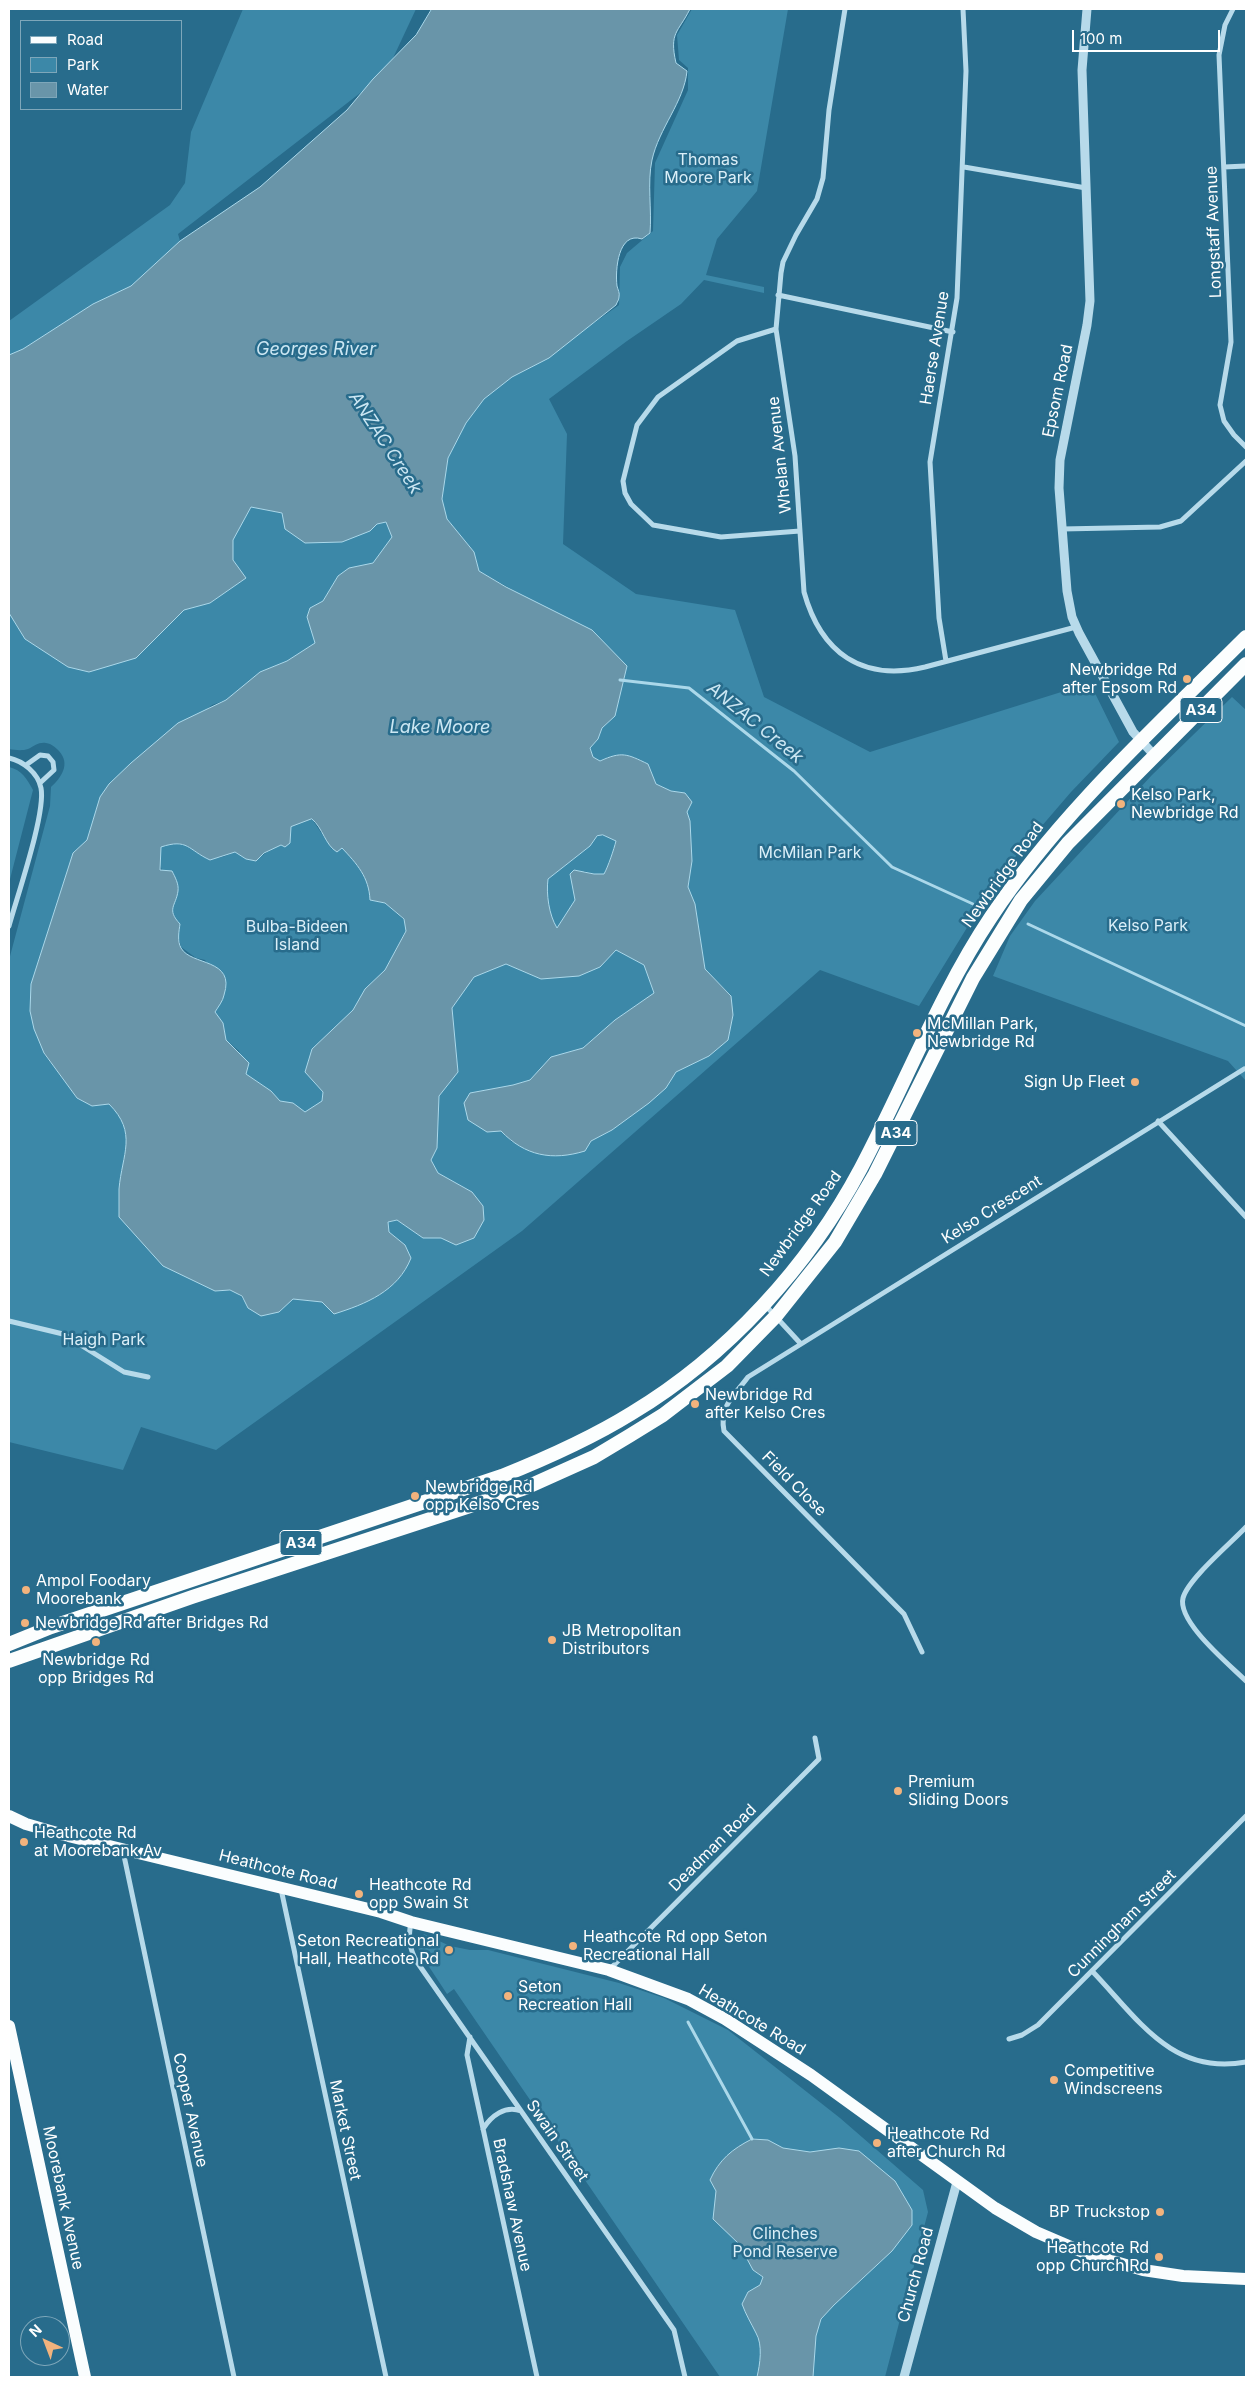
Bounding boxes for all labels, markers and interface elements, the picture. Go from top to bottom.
legend [20,20,182,110]
scale bar [1075,20,1222,52]
text: 100 m [1080,29,1122,48]
text: Road [67,30,103,49]
text: Park [67,55,99,74]
text: Water [67,80,109,99]
park label: Thomas Moore Park [664,150,752,188]
street label: Longstaff Avenue [1202,165,1226,299]
street label: Haerse Avenue [917,290,953,406]
water label: Georges River [256,339,376,361]
street label: Epsom Road [1039,343,1077,439]
water label: ANZAC Creek [344,388,426,498]
street label: Whelan Avenue [764,396,796,514]
place label: Newbridge Rd after Epsom Rd [1062,660,1177,698]
marker: Newbridge Rd after Epsom Rd [1181,673,1193,685]
water label: ANZAC Creek [703,678,807,768]
road number: A34 [1180,698,1222,722]
water label: Lake Moore [390,717,490,739]
place label: Kelso Park, Newbridge Rd [1131,785,1238,823]
marker: Kelso Park, Newbridge Rd [1115,798,1127,810]
street label: Newbridge Road [958,818,1048,932]
park label: McMilan Park [759,843,861,863]
park label: Kelso Park [1108,916,1188,936]
park label: Bulba-Bideen Island [246,917,348,955]
place label: McMillan Park, Newbridge Rd [927,1014,1038,1052]
marker: McMillan Park, Newbridge Rd [911,1027,923,1039]
place label: Sign Up Fleet [1024,1072,1125,1092]
marker: Sign Up Fleet [1129,1076,1141,1088]
road number: A34 [875,1120,917,1146]
street label: Newbridge Road [756,1167,846,1281]
street label: Kelso Crescent [938,1172,1046,1248]
park label: Haigh Park [63,1330,145,1350]
place label: Newbridge Rd after Kelso Cres [705,1385,825,1423]
marker: Newbridge Rd after Kelso Cres [689,1398,701,1410]
street label: Field Close [758,1448,830,1520]
place label: Newbridge Rd opp Kelso Cres [425,1477,540,1515]
marker: Newbridge Rd opp Kelso Cres [409,1490,421,1502]
road number: A34 [280,1530,322,1556]
place label: Ampol Foodary Moorebank [36,1571,151,1609]
marker: Ampol Foodary Moorebank [20,1584,32,1596]
place label: Newbridge Rd after Bridges Rd [35,1613,269,1633]
marker: Newbridge Rd after Bridges Rd [19,1617,31,1629]
place label: JB Metropolitan Distributors [562,1621,681,1659]
marker: JB Metropolitan Distributors [546,1634,558,1646]
marker: Newbridge Rd opp Bridges Rd [90,1636,102,1648]
place label: Newbridge Rd opp Bridges Rd [38,1650,154,1688]
place label: Premium Sliding Doors [908,1772,1009,1810]
marker: Premium Sliding Doors [892,1785,904,1797]
street label: Deadman Road [665,1800,761,1896]
place label: Heathcote Rd at Moorebank Av [34,1823,162,1861]
marker: Heathcote Rd at Moorebank Av [18,1836,30,1848]
street label: Heathcote Road [217,1846,339,1894]
street label: Cunningham Street [1064,1866,1180,1982]
place label: Heathcote Rd opp Swain St [369,1875,472,1913]
marker: Heathcote Rd opp Swain St [353,1888,365,1900]
place label: Heathcote Rd opp Seton Recreational Hall [583,1927,767,1965]
place label: Seton Recreational Hall, Heathcote Rd [297,1931,439,1969]
marker: Heathcote Rd opp Seton Recreational Hall [567,1940,579,1952]
marker: Seton Recreational Hall, Heathcote Rd [443,1944,455,1956]
place label: Seton Recreation Hall [518,1977,632,2015]
street label: Heathcote Road [695,1981,809,2059]
marker: Seton Recreation Hall [502,1990,514,2002]
street label: Cooper Avenue [168,2051,212,2169]
place label: Competitive Windscreens [1064,2061,1163,2099]
marker: Competitive Windscreens [1048,2074,1060,2086]
street label: Market Street [325,2078,365,2182]
street label: Swain Street [522,2096,592,2186]
street label: Moorebank Avenue [38,2124,88,2272]
place label: Heathcote Rd after Church Rd [887,2124,1006,2162]
street label: Bradshaw Avenue [488,2137,536,2273]
marker: Heathcote Rd after Church Rd [871,2137,883,2149]
place label: BP Truckstop [1049,2202,1150,2222]
marker: BP Truckstop [1154,2206,1166,2218]
park label: Clinches Pond Reserve [733,2224,837,2262]
street label: Church Road [894,2225,938,2325]
place label: Heathcote Rd opp Church Rd [1036,2238,1149,2276]
marker: Heathcote Rd opp Church Rd [1153,2251,1165,2263]
north arrow [20,2316,70,2366]
text: N [25,2321,45,2340]

